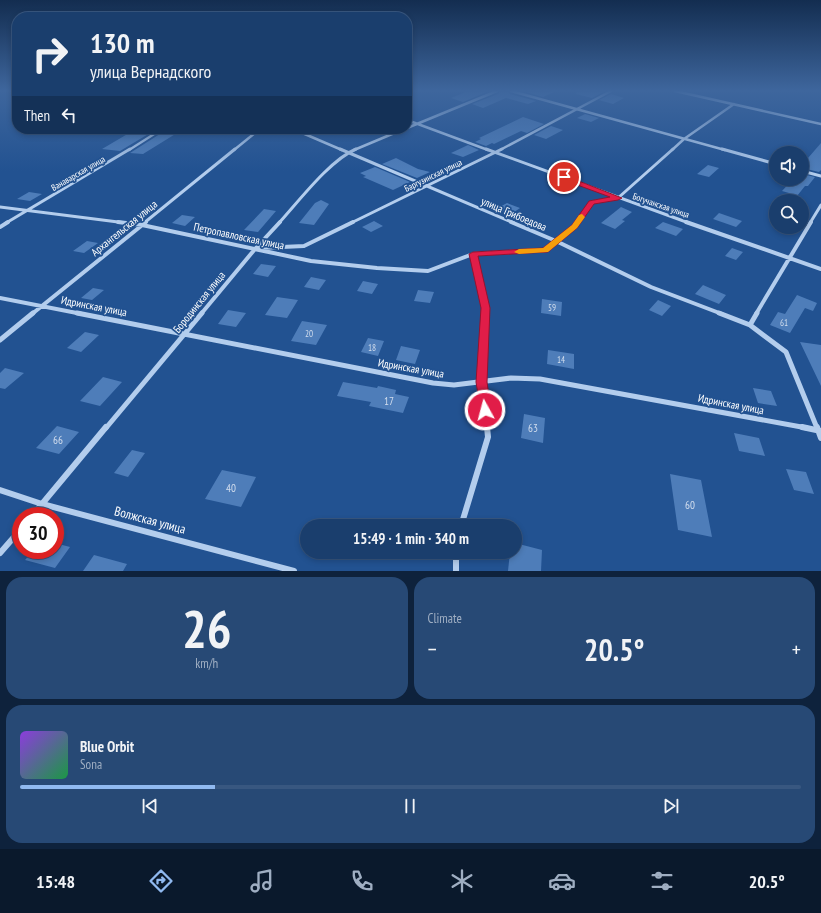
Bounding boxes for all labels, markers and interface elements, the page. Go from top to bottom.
text: 130 m [90,24,154,61]
icon: right [24,28,76,80]
text: улица Вернадского [90,60,211,83]
icon: left [58,104,80,126]
text: Then [24,106,50,125]
map controls [769,146,809,234]
button: sound [769,146,809,186]
street label: Ванаварская улица [49,153,107,193]
street label: Баргузинская улица [402,156,464,194]
pin [547,160,581,194]
icon: arrive [553,166,575,188]
street label: Богучанская улица [631,190,691,220]
street label: улица Грибоедова [479,194,549,234]
button: search [769,194,809,234]
street label: Архангельская улица [88,197,160,259]
street label: Петропавловская улица [192,220,286,252]
street label: Бородинская улица [170,268,228,336]
street label: Идринская улица [60,293,128,319]
house number: 59 [548,302,556,313]
house number: 61 [780,317,788,328]
house number: 20 [305,328,313,339]
house number: 18 [368,342,376,353]
house number: 14 [557,354,565,365]
street label: Идринская улица [377,355,445,381]
position arrow [464,389,506,431]
street label: Идринская улица [697,391,765,417]
house number: 17 [384,394,394,408]
house number: 63 [528,421,538,435]
house number: 66 [53,433,63,447]
house number: 40 [226,481,236,495]
house number: 60 [685,498,695,512]
street label: Волжская улица [112,502,188,538]
speed limit sign: 30 [12,507,64,559]
text: 15:49 · 1 min · 340 m [353,529,469,548]
text: 26 [182,595,232,662]
text: Climate [428,610,462,627]
text: 20.5° [584,630,644,669]
text: − [428,635,437,663]
text: + [792,635,801,663]
text: km/h [195,655,218,672]
text: Blue Orbit [80,737,134,756]
text: Sona [80,756,102,773]
icon: previous [139,795,161,817]
icon: pause [399,795,421,817]
icon: next [660,795,682,817]
icon: directions [147,867,175,895]
icon: music [248,867,276,895]
icon: phone [348,867,376,895]
icon: climate [448,867,476,895]
icon: car [548,867,576,895]
icon: filters [648,867,676,895]
text: 15:48 [36,870,75,893]
text: 20.5° [749,870,785,893]

